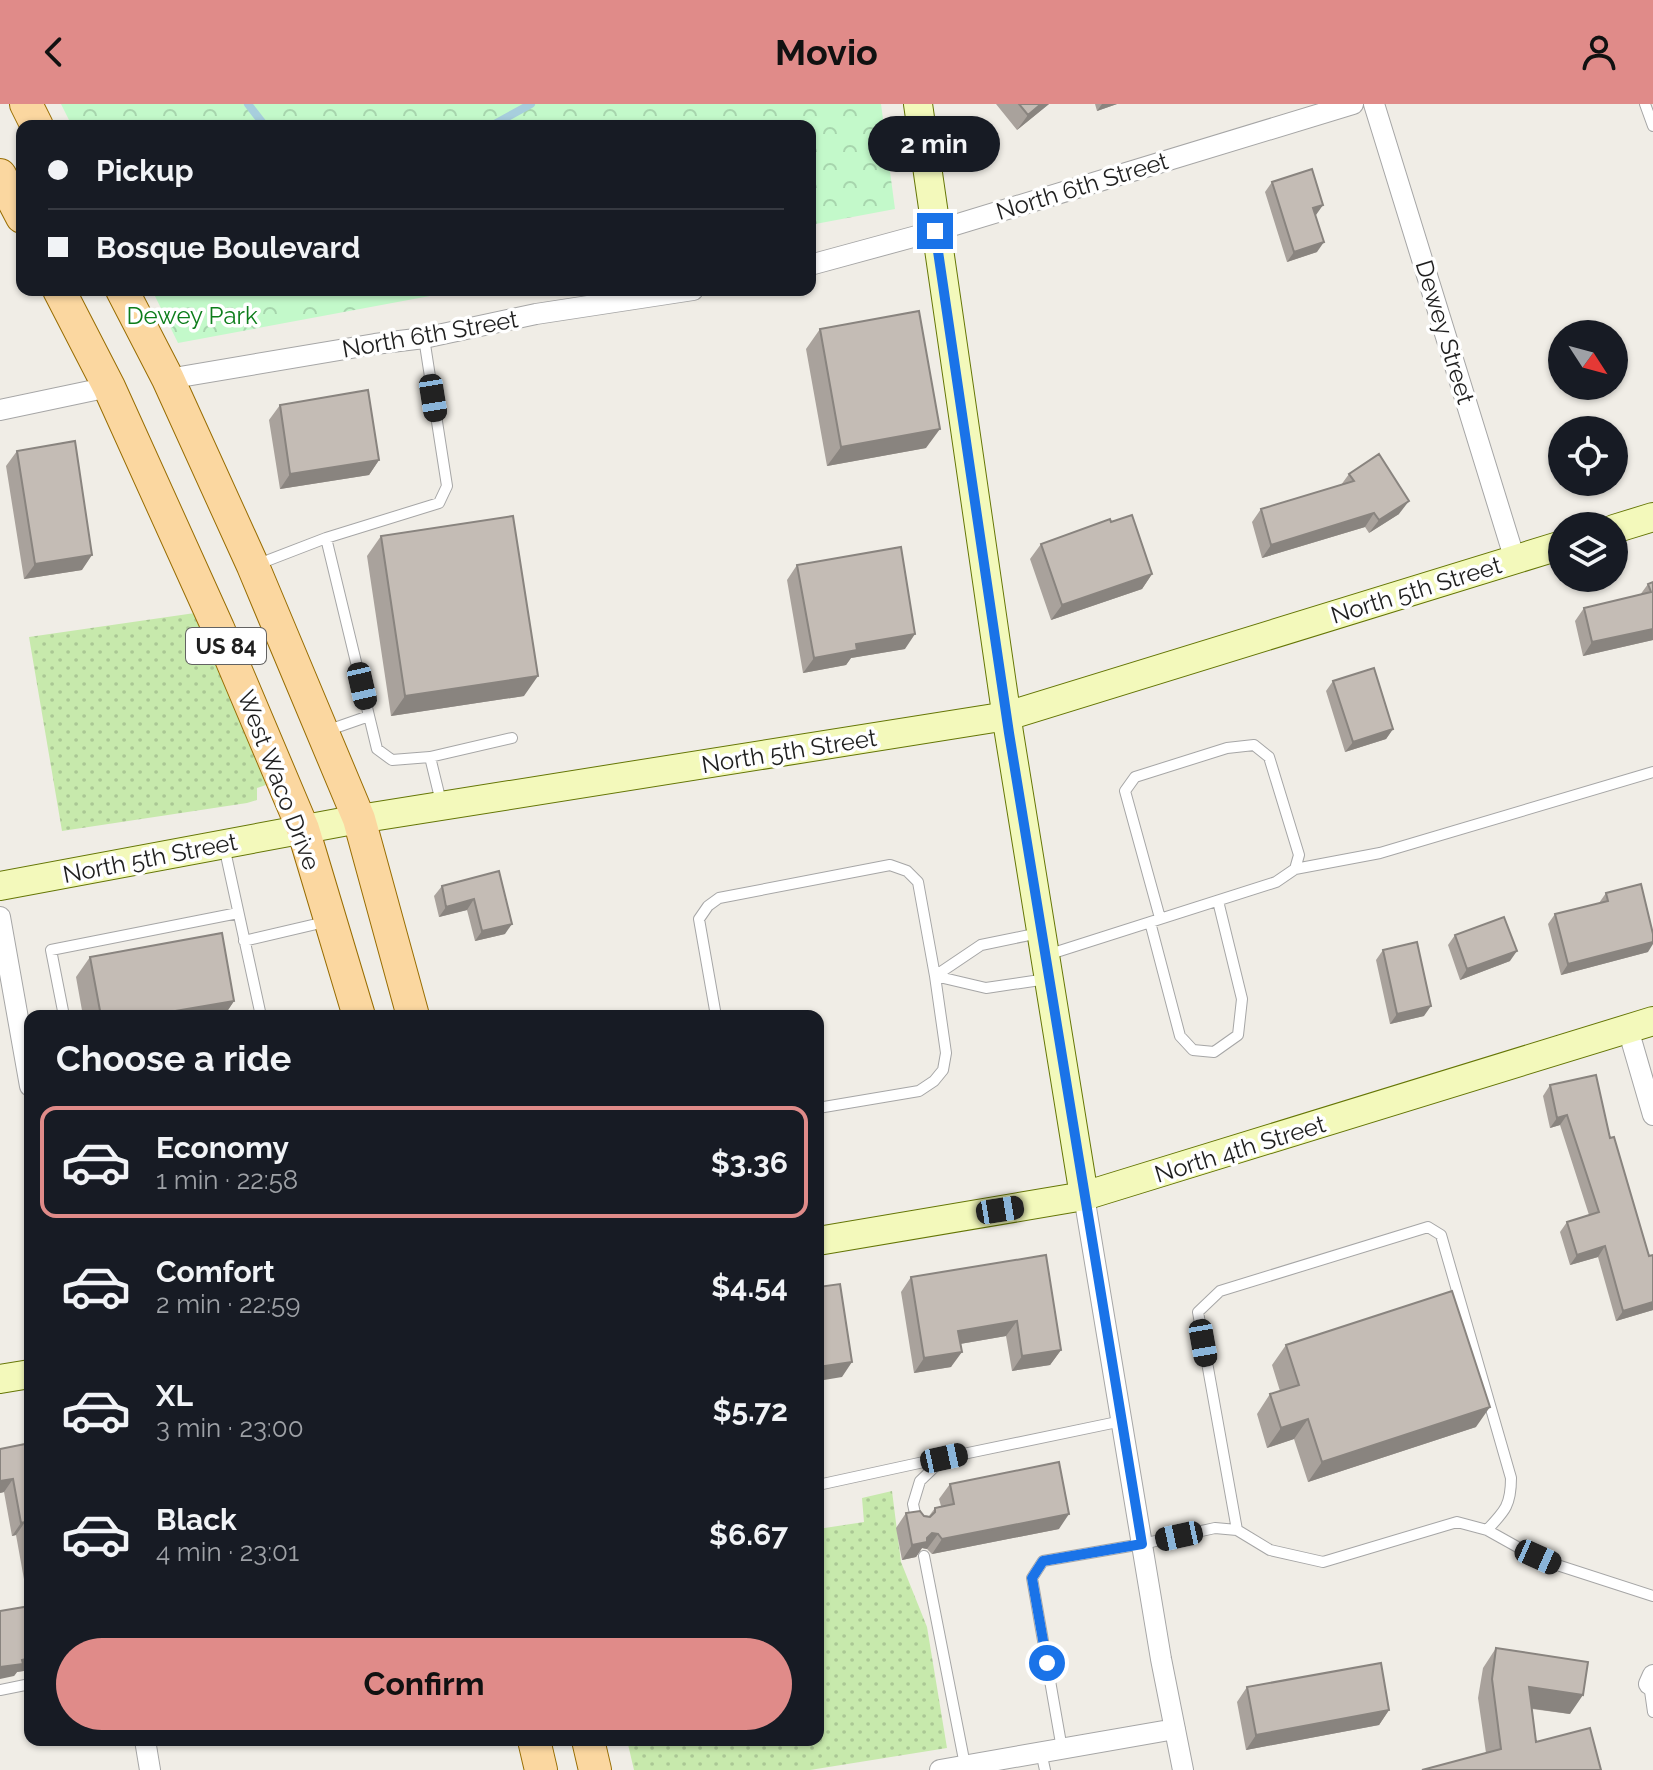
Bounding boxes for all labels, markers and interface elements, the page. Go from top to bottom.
icon: back [32,30,76,74]
icon: person [1577,30,1621,74]
text: Movio [775,31,878,73]
callout: 2 min [869,115,1001,171]
text: 2 min [900,129,968,159]
street label: North 6th Street [992,146,1172,226]
text: Pickup [96,153,194,188]
route end [917,213,953,249]
text: Bosque Boulevard [96,230,360,265]
street label: Dewey Street [1409,257,1481,407]
park label: Dewey Park [126,301,258,330]
street label: North 6th Street [340,304,520,364]
north arrow [1548,320,1628,400]
map controls [1548,320,1628,592]
car [417,372,449,424]
button: locate [1548,416,1628,496]
button: layers [1548,512,1628,592]
street label: North 5th Street [1327,550,1505,630]
road number: US 84 [186,628,266,664]
car [345,660,379,712]
street label: West Waco Drive [231,686,327,874]
street label: North 5th Street [699,723,879,779]
street label: North 5th Street [60,827,240,889]
text: Choose a ride [56,1037,291,1079]
street label: North 4th Street [1151,1109,1329,1189]
icon: car [60,1126,132,1198]
text: Economy [156,1130,289,1165]
text: $3.36 [711,1145,788,1180]
text: 1 min · 22:58 [156,1165,298,1195]
car [974,1194,1026,1226]
icon: car [60,1250,132,1322]
text: Comfort [156,1254,275,1289]
text: $4.54 [711,1269,788,1304]
text: 2 min · 22:59 [156,1289,300,1319]
car [1187,1317,1219,1369]
icon: car [60,1374,132,1446]
text: XL [156,1378,193,1413]
text: $5.72 [712,1393,788,1428]
text: 3 min · 23:00 [156,1413,304,1443]
car [918,1441,970,1475]
icon: car [60,1498,132,1570]
text: Black [156,1502,237,1537]
text: $6.67 [709,1517,788,1552]
car [1153,1519,1205,1553]
car [1511,1536,1565,1578]
text: 4 min · 23:01 [156,1537,299,1567]
button: Confirm [56,1638,792,1730]
route start [1029,1645,1065,1681]

